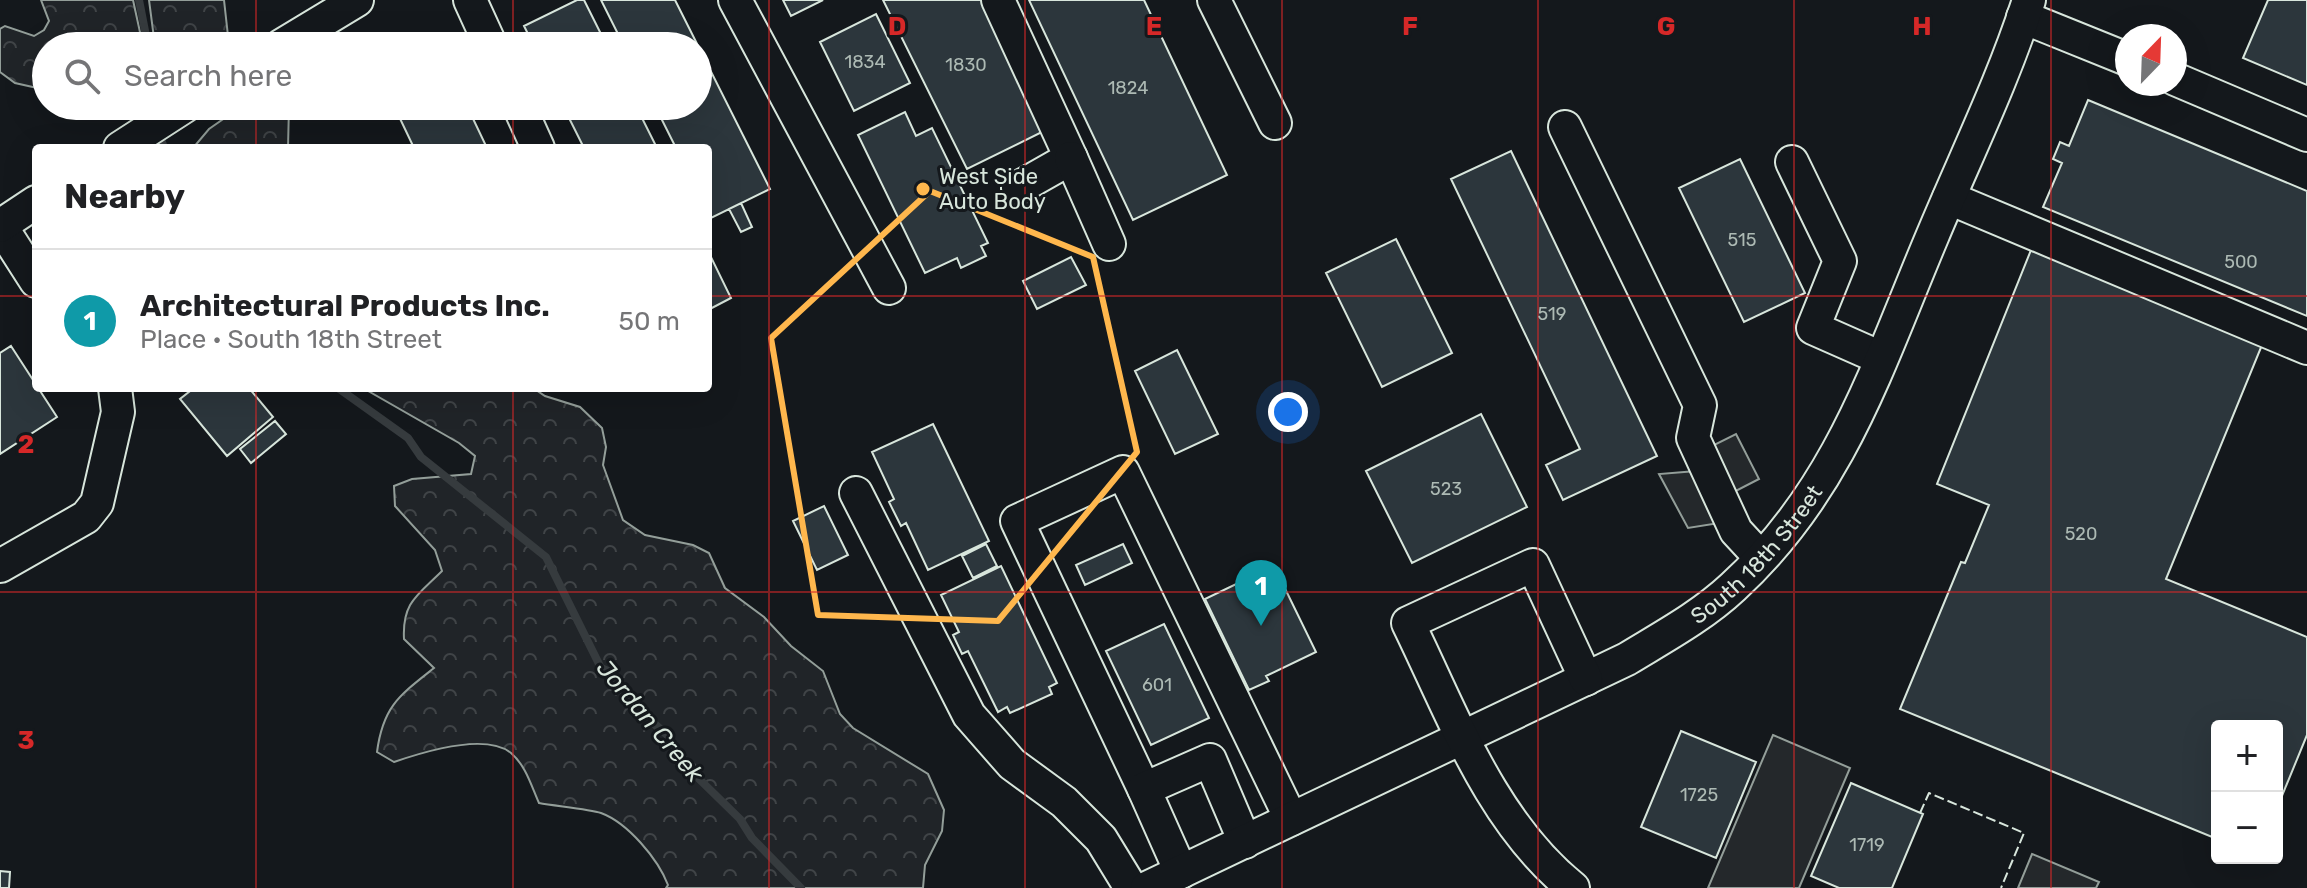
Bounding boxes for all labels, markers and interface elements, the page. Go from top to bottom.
text: D [888,11,906,42]
text: E [1146,11,1162,42]
text: F [1402,11,1418,42]
text: G [1657,11,1675,42]
text: H [1912,11,1932,42]
north arrow [2115,24,2187,96]
search box [32,32,712,120]
house number: 1834 [844,51,886,73]
icon: search [60,54,104,98]
house number: 1830 [945,54,987,76]
text: Search here [124,58,292,94]
house number: 1824 [1108,77,1148,99]
place label: West Side Auto Body [939,163,1046,215]
text: Nearby [64,176,185,217]
marker: West Side Auto Body [914,180,932,198]
house number: 515 [1728,229,1756,251]
house number: 500 [2224,251,2258,273]
text: Architectural Products Inc. [140,288,550,324]
house number: 519 [1538,303,1566,325]
text: 1 [84,306,96,337]
text: 50 m [619,306,680,337]
text: Place · South 18th Street [140,324,442,355]
your location [1268,392,1308,432]
text: 2 [18,429,34,460]
house number: 523 [1430,478,1462,500]
street label: South 18th Street [1685,479,1828,629]
house number: 520 [2065,523,2097,545]
pin: 1 [1235,560,1287,626]
water label: Jordan Creek [591,654,710,788]
house number: 601 [1142,674,1172,696]
map controls [2211,720,2283,864]
button: + [2211,720,2283,792]
text: 3 [17,725,35,756]
house number: 1725 [1680,784,1718,806]
button: − [2211,792,2283,864]
house number: 1719 [1849,834,1885,856]

